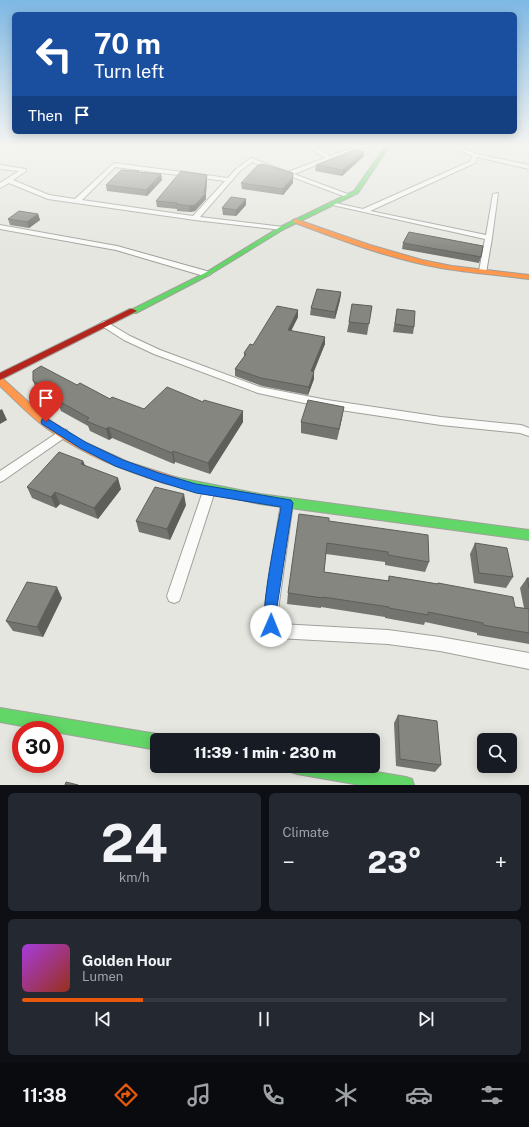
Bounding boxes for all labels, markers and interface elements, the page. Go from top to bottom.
text: 70 m [94,27,161,60]
icon: left [28,28,80,80]
text: Turn left [94,61,164,82]
icon: arrive [71,104,93,126]
text: Then [28,107,63,124]
pin [29,381,63,422]
icon: arrive [35,387,57,409]
position arrow [250,605,292,647]
speed limit sign: 30 [12,721,64,773]
map controls [477,733,517,773]
button: search [477,733,517,773]
text: 11:39 · 1 min · 230 m [194,744,336,761]
text: 24 [101,813,168,874]
text: Climate [283,825,329,840]
text: 23° [368,844,422,880]
text: − [283,849,295,875]
text: + [495,849,507,875]
text: km/h [119,870,150,885]
text: Golden Hour [82,952,172,969]
text: Lumen [82,969,123,984]
icon: previous [92,1008,114,1030]
icon: pause [253,1008,275,1030]
icon: next [415,1008,437,1030]
icon: directions [112,1081,140,1109]
icon: music [185,1081,213,1109]
icon: phone [259,1081,287,1109]
icon: climate [332,1081,360,1109]
icon: car [405,1081,433,1109]
icon: filters [478,1081,506,1109]
text: 11:38 [23,1085,67,1106]

